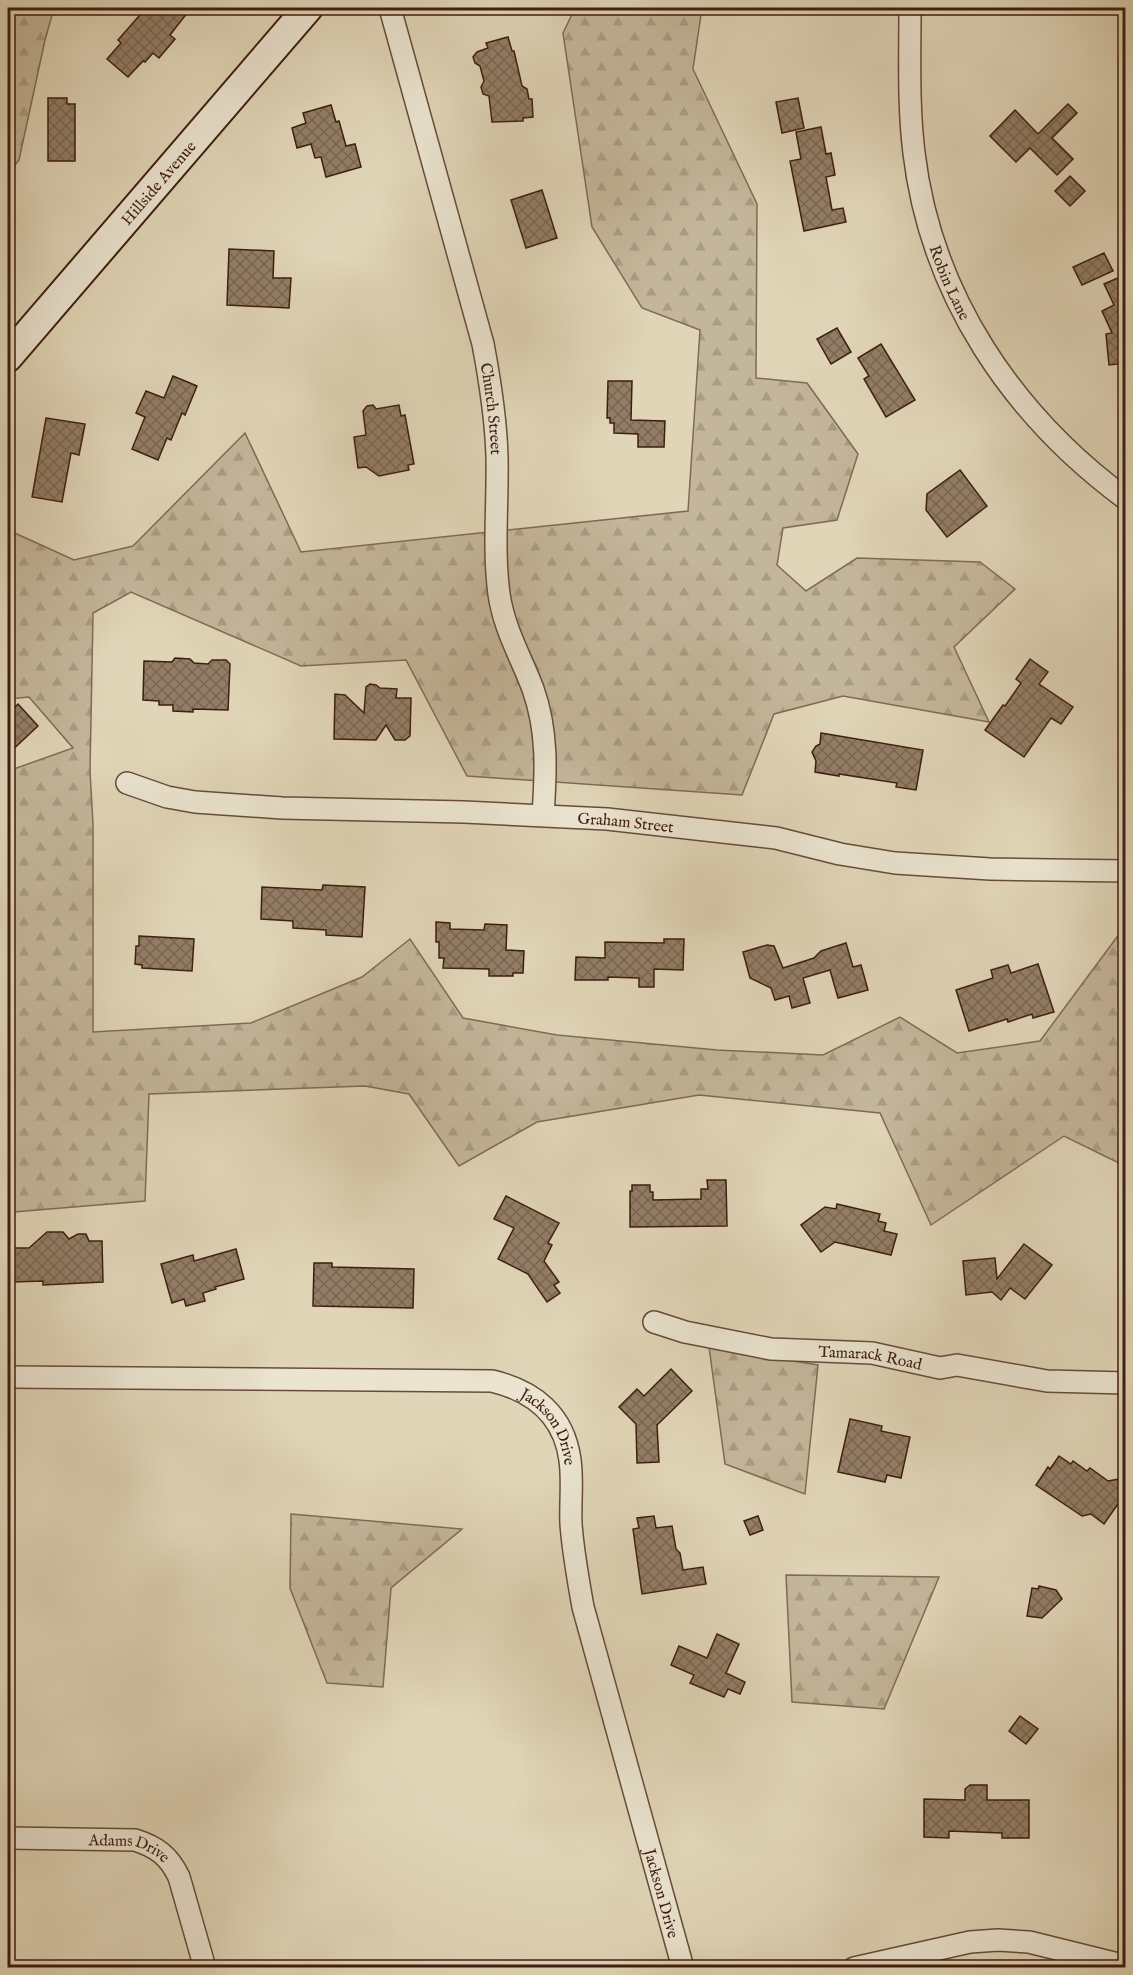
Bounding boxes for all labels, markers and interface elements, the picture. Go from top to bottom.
street label: Hillside Avenue [118,138,201,230]
street label: Robin Lane [924,243,974,324]
street label: Church Street [475,361,505,456]
street label: Graham Street [577,810,675,838]
street label: Tamarack Road [818,1343,924,1376]
street label: Jackson Drive [515,1384,579,1467]
street label: Adams Drive [87,1831,173,1868]
street label: Jackson Drive [638,1845,682,1941]

